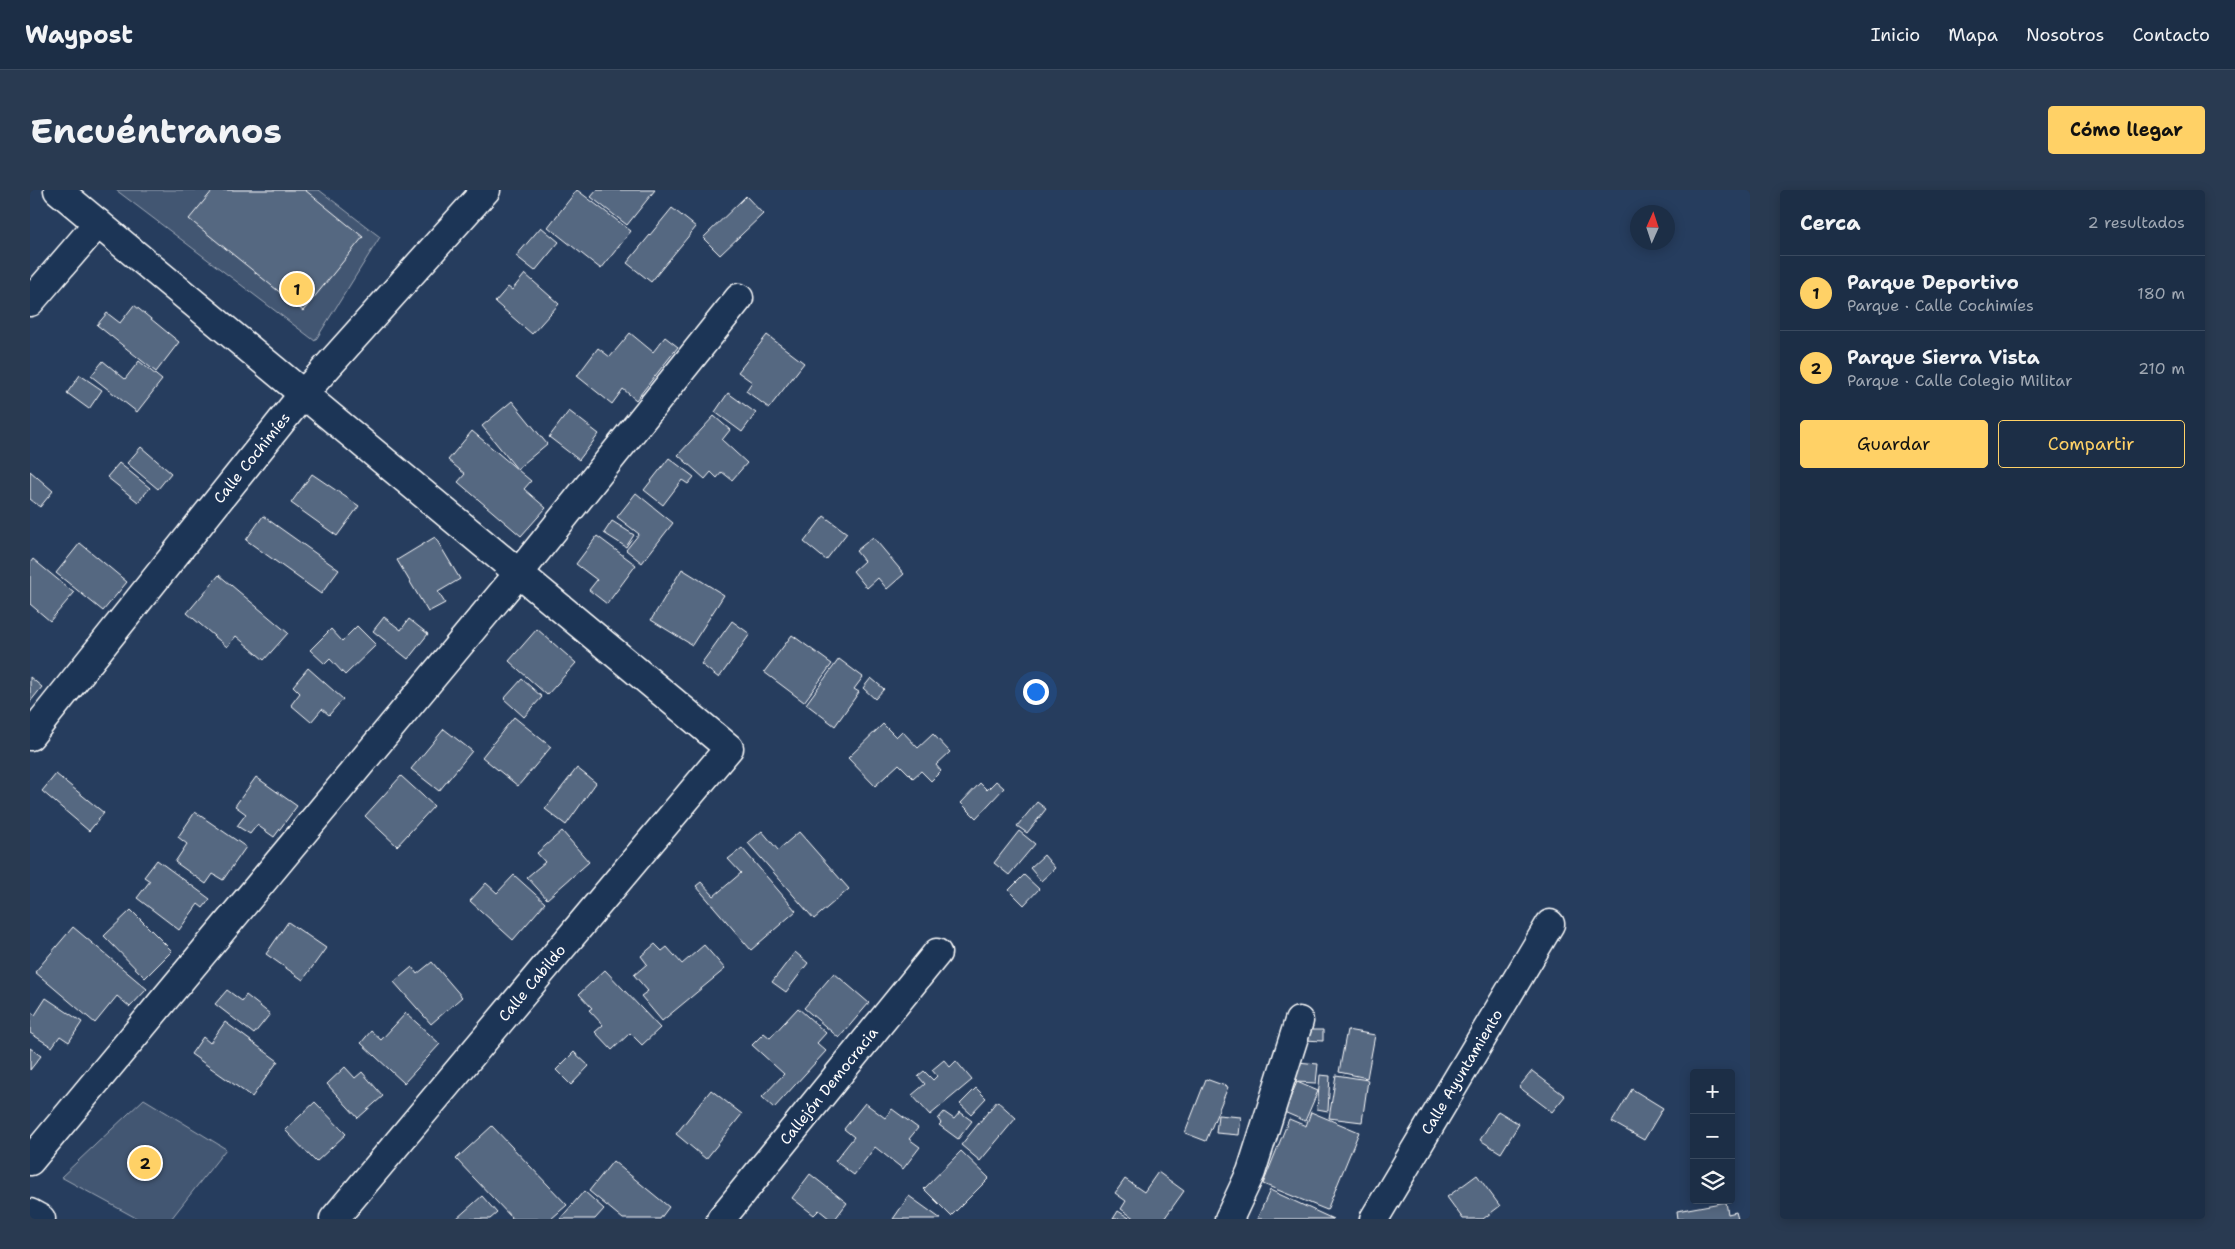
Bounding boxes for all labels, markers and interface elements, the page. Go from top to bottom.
text: Waypost [25,19,133,51]
text: Inicio [1871,23,1920,47]
text: Mapa [1948,23,1998,47]
text: Nosotros [2026,23,2104,47]
text: Contacto [2132,23,2210,47]
button: Cómo llegar [2048,106,2205,154]
text: Encuéntranos [30,107,282,154]
north arrow [1630,205,1675,250]
text: Cerca [1800,209,1861,237]
text: 2 resultados [2087,212,2185,233]
pin: 1 [281,270,313,308]
text: Parque Deportivo [1847,270,2019,295]
text: 1 [1812,283,1820,304]
text: 180 m [2137,283,2185,304]
text: Parque · Calle Cochimíes [1847,295,2034,316]
text: Parque Sierra Vista [1847,345,2040,370]
text: 2 [1810,358,1822,379]
text: 210 m [2138,358,2185,379]
text: Parque · Calle Colegio Militar [1847,370,2073,391]
street label: Calle Cochimíes [209,408,295,508]
button: Guardar [1800,420,1988,468]
button: Compartir [1998,420,2185,468]
your location [1023,679,1049,705]
street label: Calle Cabildo [494,940,570,1026]
street label: Calle Ayuntamiento [1417,1006,1507,1138]
street label: Callejón Democracia [775,1023,883,1149]
map controls [1690,1069,1735,1204]
button: + [1690,1069,1735,1114]
button: − [1690,1114,1735,1159]
pin: 2 [129,1144,161,1182]
button: layers [1690,1159,1735,1204]

